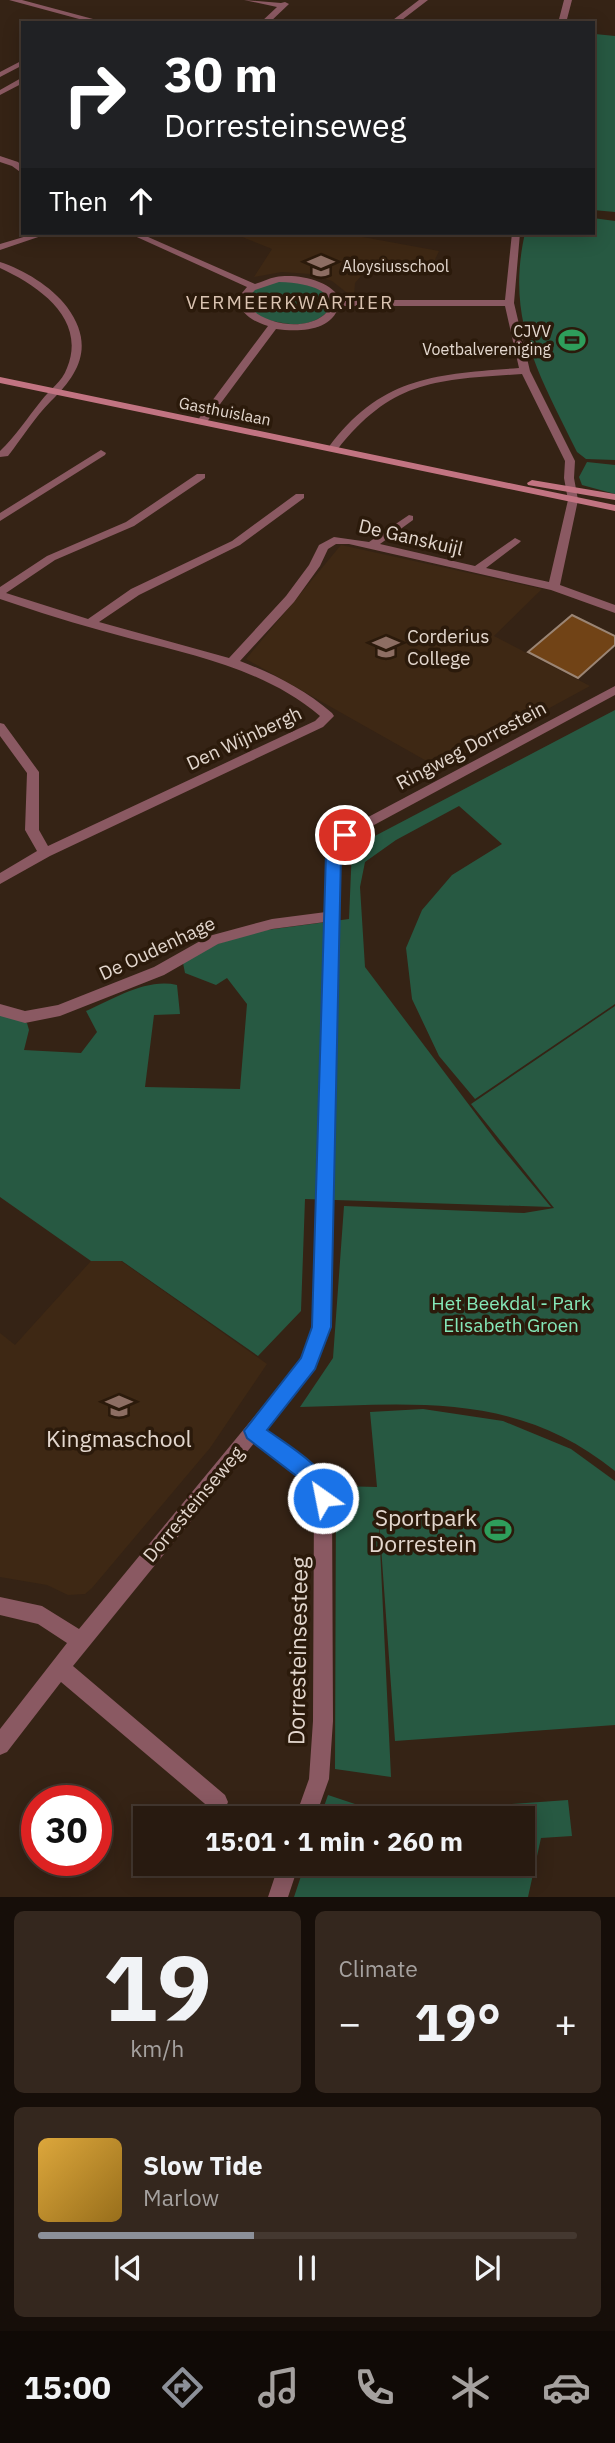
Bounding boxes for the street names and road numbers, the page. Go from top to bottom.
street label: Gasthuislaan [177,392,273,430]
street label: De Ganskuijl [356,513,466,561]
street label: Ringweg Dorrestein [392,695,550,795]
street label: Den Wijnbergh [183,701,305,775]
street label: De Oudenhage [95,911,219,985]
street label: Dorresteinseweg [138,1441,248,1567]
street label: Dorresteinsesteeg [280,1557,314,1745]

